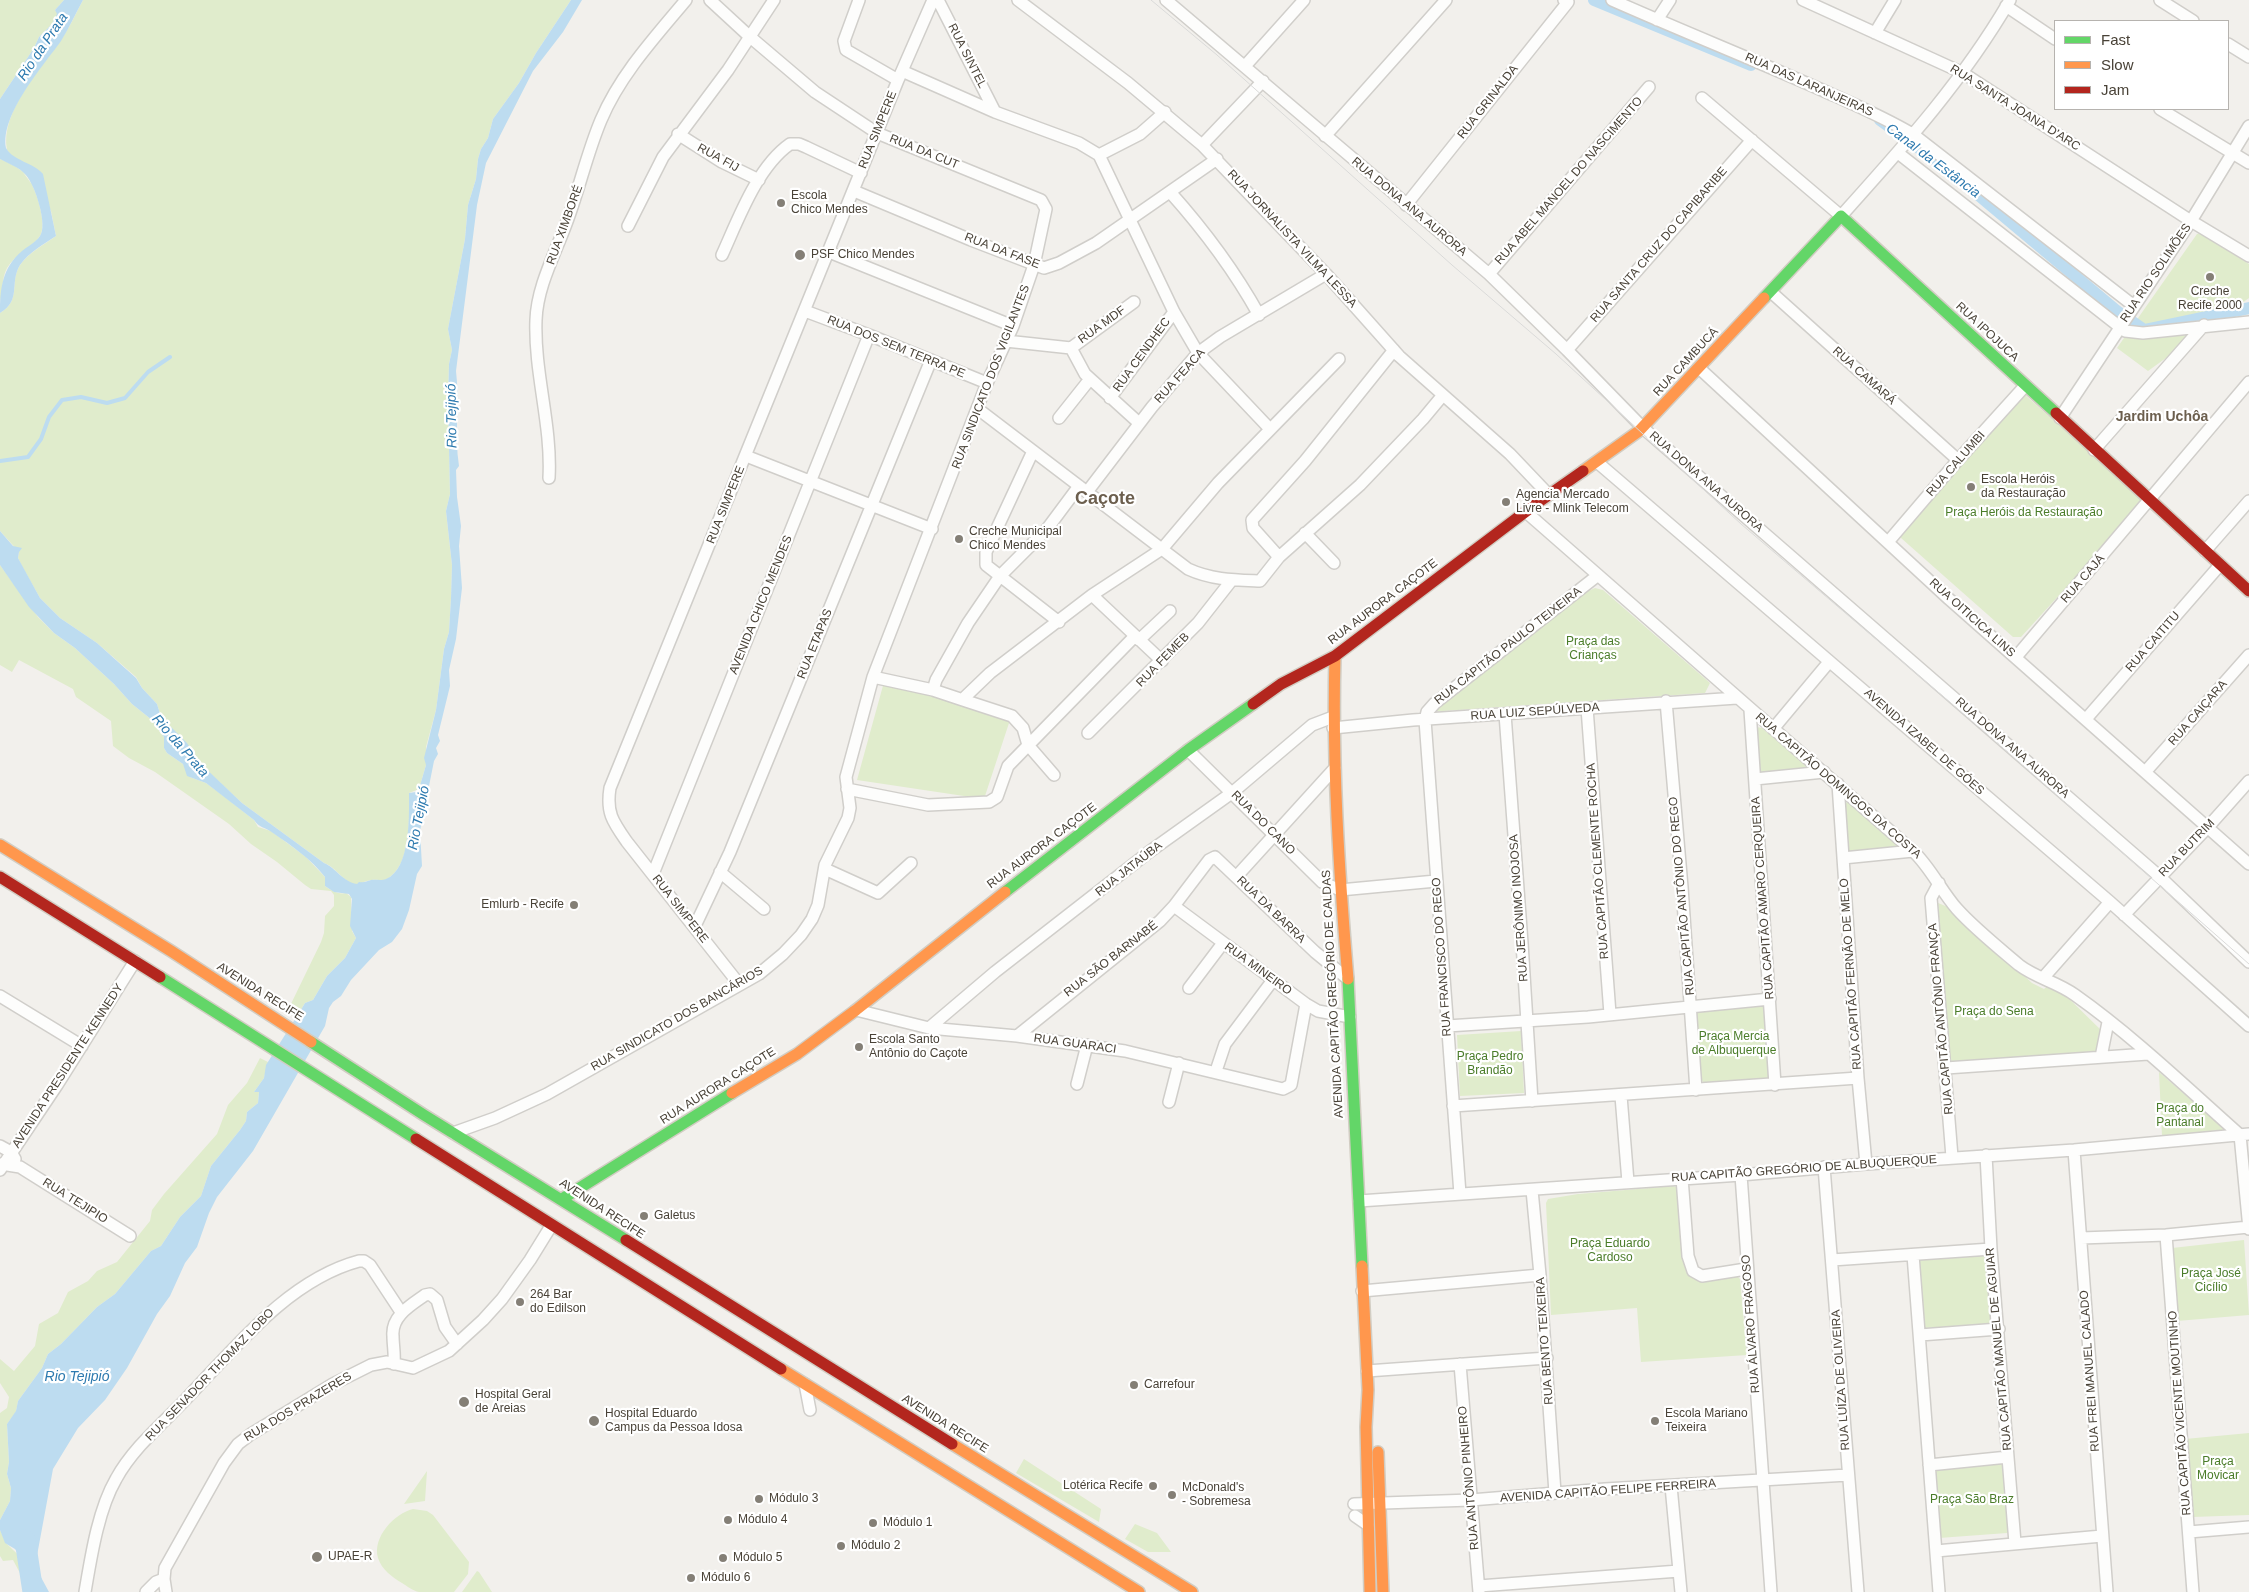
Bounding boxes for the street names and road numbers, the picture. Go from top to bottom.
street label: RUA SINTEL [945,21,989,91]
street label: RUA DAS LARANJEIRAS [1743,50,1875,120]
street label: RUA GRINALDA [1455,62,1521,142]
street label: RUA SANTA JOANA D'ARC [1947,62,2083,154]
street label: RUA SIMPERE [856,89,900,171]
street label: RUA ABEL MANOEL DO NASCIMENTO [1492,94,1646,268]
street label: RUA DA CUT [887,132,961,172]
street label: RUA FIJ [695,141,741,175]
street label: RUA DONA ANA AURORA [1348,155,1470,259]
street label: RUA SANTA CRUZ DO CAPIBARIBE [1588,164,1730,326]
street label: RUA JORNALISTA VILMA LESSA [1224,167,1360,311]
street label: RUA XIMBORÉ [544,183,586,267]
street label: RUA RIO SOLIMÕES [2118,221,2194,325]
street label: RUA DA FASE [962,230,1042,272]
street label: RUA SINDICATO DOS VIGILANTES [949,283,1033,471]
street label: RUA IPOJUCA [1953,299,2021,365]
street label: RUA MDF [1076,303,1128,347]
street label: RUA DOS SEM TERRA PE [825,313,967,381]
street label: RUA CENDHEC [1110,315,1174,395]
street label: RUA CAMBUCÁ [1650,325,1722,399]
street label: RUA CAMARÁ [1829,344,1899,408]
street label: RUA FEACA [1152,346,1208,406]
street label: RUA CALUMBI [1924,428,1988,500]
street label: RUA DONA ANA AURORA [1646,429,1766,535]
street label: RUA SIMPERE [704,464,748,546]
street label: AVENIDA CHICO MENDES [727,533,795,677]
street label: RUA CAJÁ [2058,552,2108,606]
street label: RUA AURORA CAÇOTE [1325,556,1441,648]
street label: RUA OITICICA LINS [1926,576,2018,660]
street label: RUA CAPITÃO PAULO TEIXEIRA [1432,584,1584,708]
street label: RUA ETAPAS [794,607,836,681]
street label: RUA CAITITU [2123,609,2183,675]
street label: RUA FEMEB [1134,630,1192,690]
street label: RUA CAIÇARA [2166,677,2230,749]
street label: AVENIDA IZABEL DE GÓES [1861,686,1987,798]
street label: RUA DONA ANA AURORA [1952,695,2072,801]
street label: RUA LUIZ SEPÚLVEDA [1470,700,1600,724]
street label: RUA CAPITÃO DOMINGOS DA COSTA [1752,710,1924,862]
street label: RUA CAPITÃO CLEMENTE ROCHA [1584,762,1612,960]
street label: RUA DO CANO [1228,788,1298,858]
street label: RUA CAPITÃO ANTÔNIO DO REGO [1666,796,1698,996]
street label: RUA CAPITÃO AMARO CERQUEIRA [1749,796,1777,1000]
street label: RUA AURORA CAÇOTE [984,800,1100,892]
street label: RUA BUTRIM [2156,816,2218,880]
street label: RUA JERÔNIMO INOJOSA [1507,834,1531,982]
street label: RUA JATAÚBA [1093,838,1165,900]
street label: AVENIDA CAPITÃO GREGÓRIO DE CALDAS [1319,870,1347,1118]
street label: RUA SIMPERE [649,872,711,946]
street label: RUA DA BARRA [1234,874,1308,946]
street label: RUA FRANCISCO DO REGO [1429,877,1455,1037]
street label: RUA CAPITÃO FERNÃO DE MELO [1837,878,1865,1070]
street label: RUA SÃO BARNABÉ [1061,918,1161,1000]
street label: RUA CAPITÃO ANTÔNIO FRANÇA [1925,923,1957,1115]
street label: RUA MINEIRO [1221,940,1295,998]
street label: AVENIDA RECIFE [214,960,306,1024]
street label: RUA SINDICATO DOS BANCÁRIOS [588,964,766,1074]
street label: AVENIDA PRESIDENTE KENNEDY [9,981,127,1151]
street label: RUA GUARACI [1033,1031,1117,1057]
street label: RUA AURORA CAÇOTE [658,1045,778,1127]
street label: RUA CAPITÃO GREGÓRIO DE ALBUQUERQUE [1671,1153,1937,1185]
street label: RUA TEJIPIO [40,1175,110,1227]
street label: AVENIDA RECIFE [557,1176,647,1242]
street label: RUA CAPITÃO MANUEL DE AGUIAR [1983,1247,2015,1451]
street label: RUA ÁLVARO FRAGOSO [1739,1254,1763,1394]
street label: RUA BENTO TEIXEIRA [1533,1277,1557,1405]
street label: RUA FREI MANUEL CALADO [2077,1290,2103,1452]
street label: RUA SENADOR THOMAZ LOBO [143,1306,277,1444]
street label: RUA LUÍZA DE OLIVEIRA [1829,1309,1853,1451]
street label: RUA CAPITÃO VICENTE MOUTINHO [2166,1310,2194,1516]
street label: RUA DOS PRAZERES [242,1369,354,1445]
street label: AVENIDA RECIFE [899,1392,991,1456]
street label: RUA ANTÔNIO PINHEIRO [1456,1405,1482,1551]
street label: AVENIDA CAPITÃO FELIPE FERREIRA [1500,1476,1716,1506]

